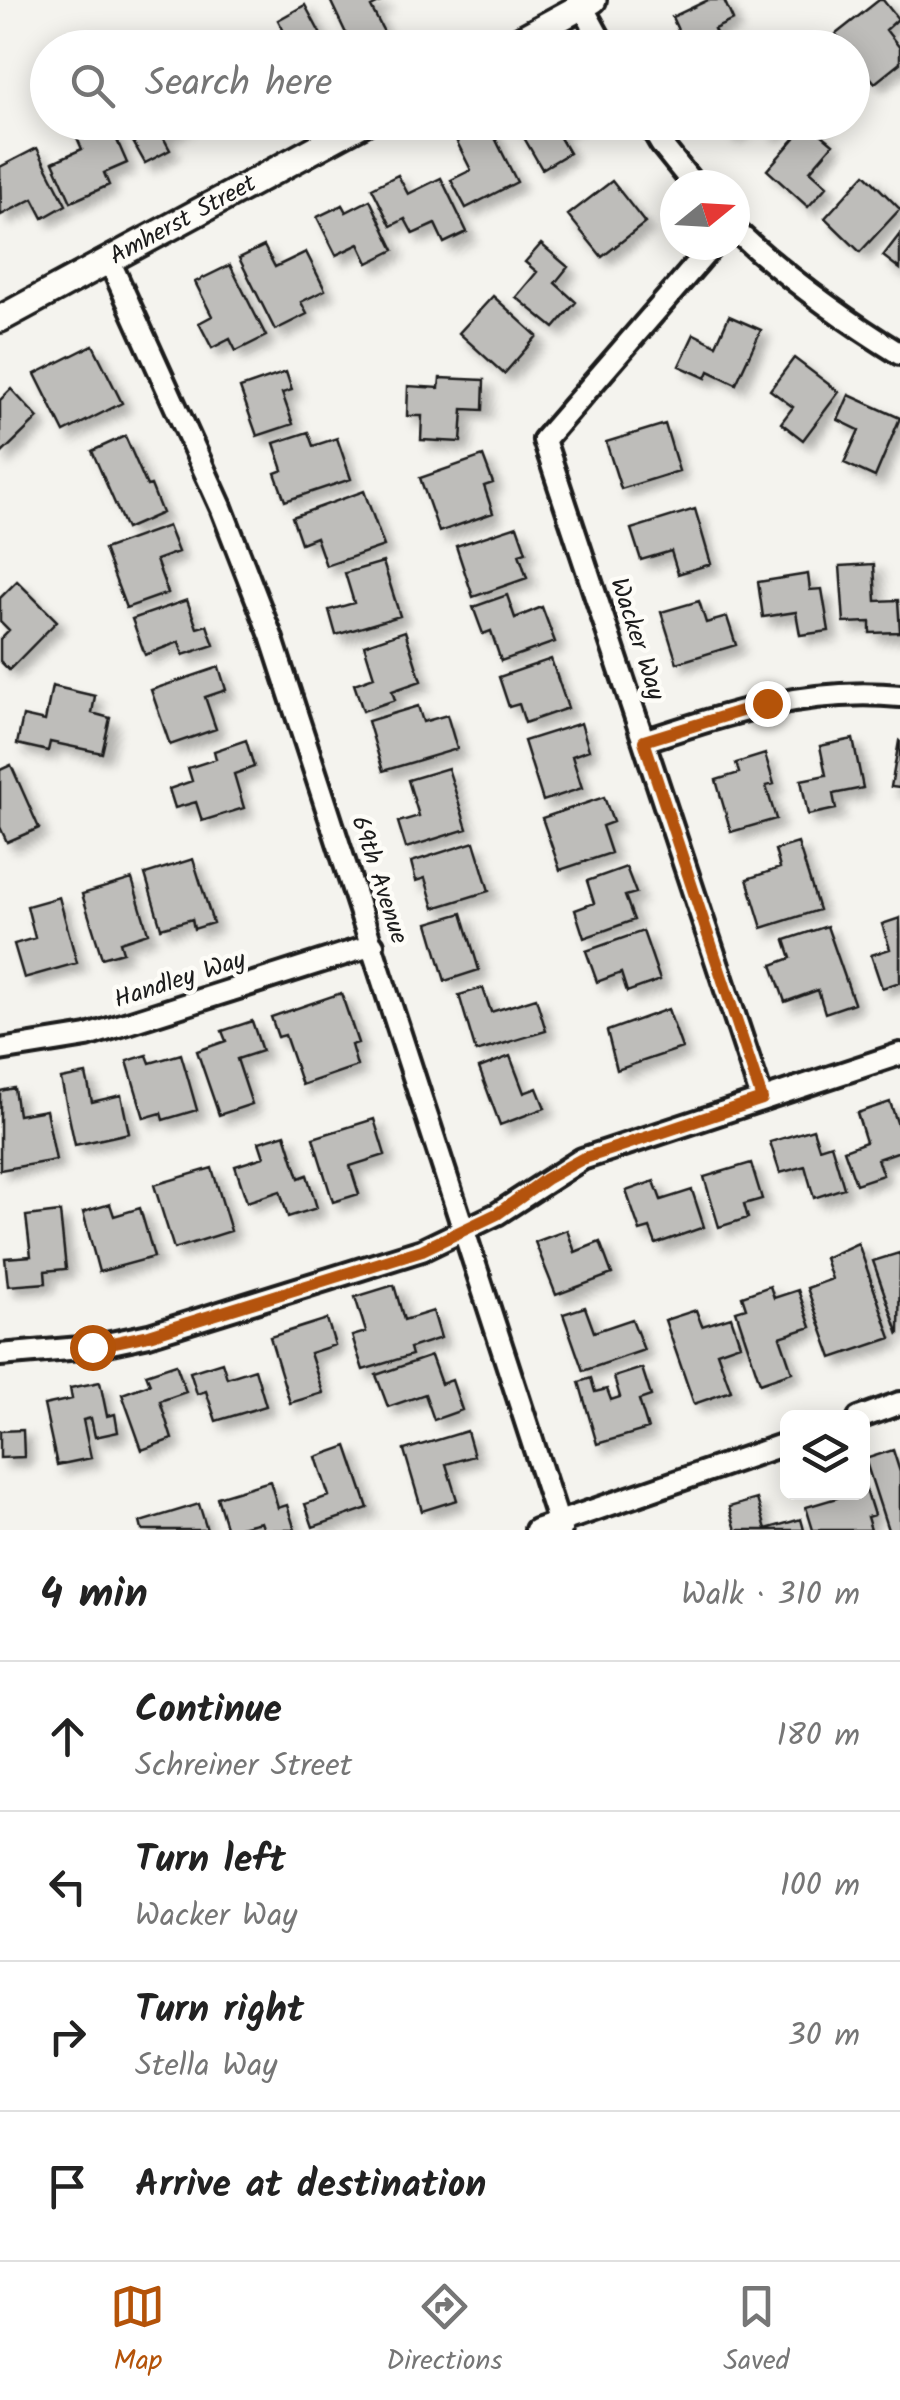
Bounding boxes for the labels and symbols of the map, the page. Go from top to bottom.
street label: Amherst Street [102,164,264,276]
north arrow [660,170,750,260]
street label: Wacker Way [598,573,676,706]
route end [745,681,791,727]
street label: 69th Avenue [339,811,419,949]
street label: Handley Way [109,940,251,1020]
route start [70,1325,116,1371]

